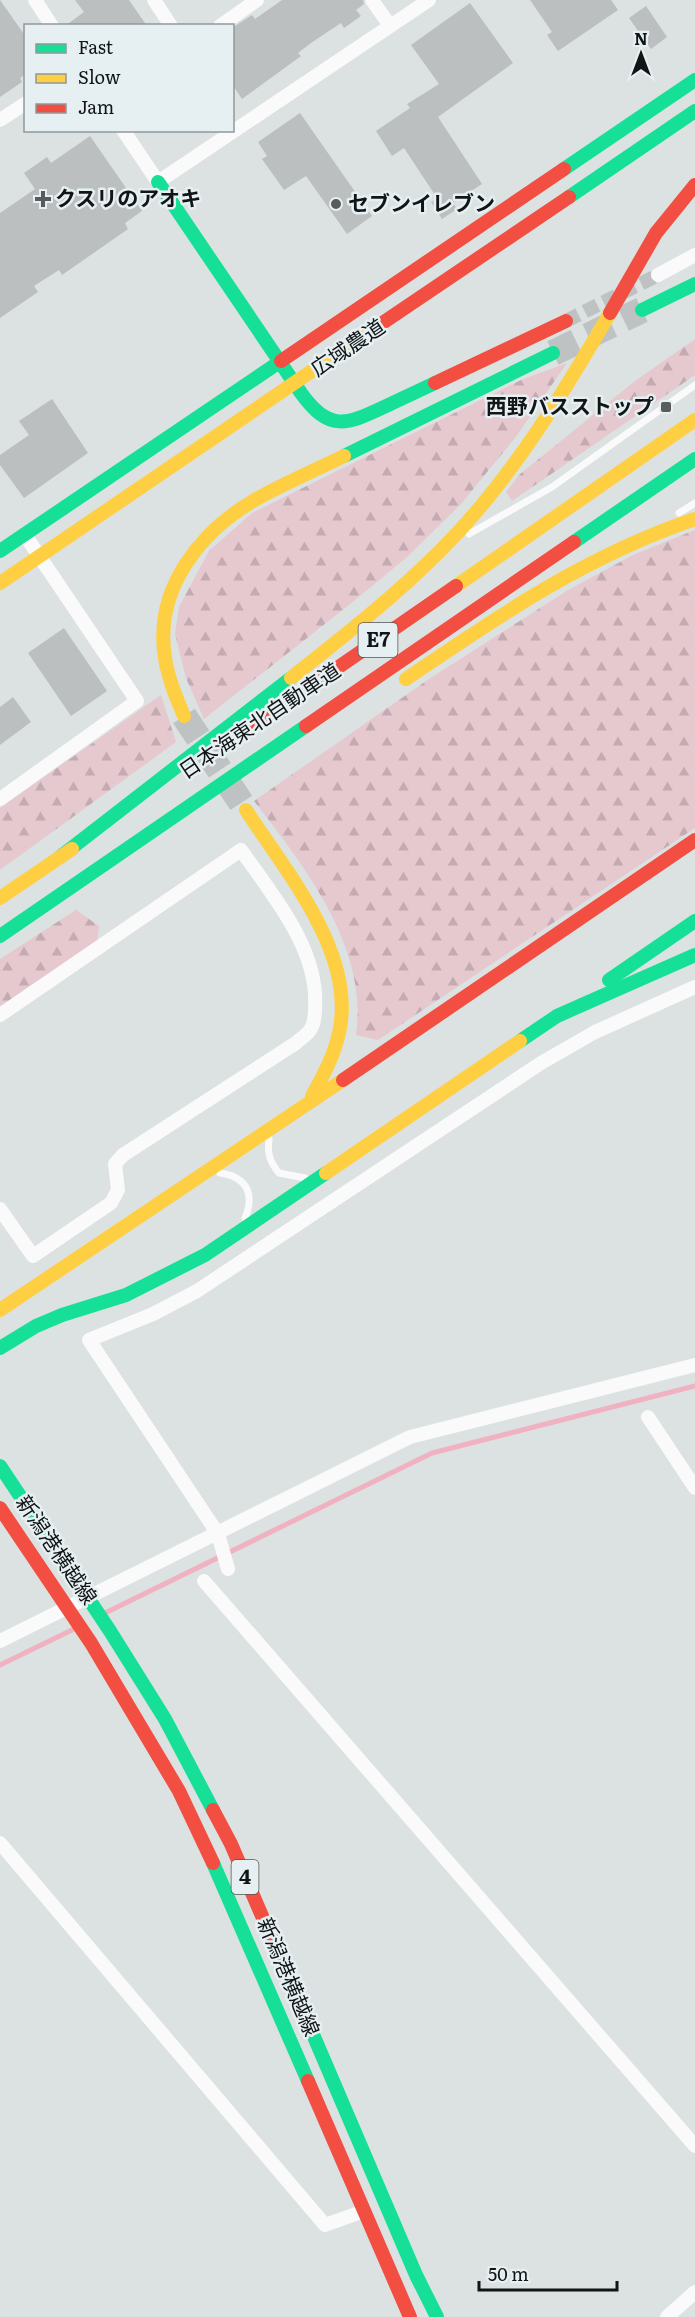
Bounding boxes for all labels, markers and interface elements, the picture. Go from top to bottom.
legend [24,24,234,132]
north arrow [611,24,671,84]
text: N [634,26,648,50]
text: Fast [78,33,114,60]
text: Slow [78,63,121,90]
text: Jam [78,93,114,120]
place label: クスリのアオキ [55,181,201,212]
place label: セブンイレブン [348,186,495,217]
marker: クスリのアオキ [36,192,50,206]
marker: セブンイレブン [329,197,343,211]
street label: 広域農道 [303,310,390,382]
place label: 西野バスストップ [486,389,654,420]
marker: 西野バスストップ [659,400,673,414]
road number: E7 [358,623,398,657]
street label: 日本海東北自動車道 [172,653,346,785]
street label: 新潟港横越線 [10,1488,106,1609]
road number: 4 [232,1860,258,1894]
street label: 新潟港横越線 [251,1912,329,2040]
scale bar [479,2254,617,2292]
text: 50 m [488,2260,529,2287]

